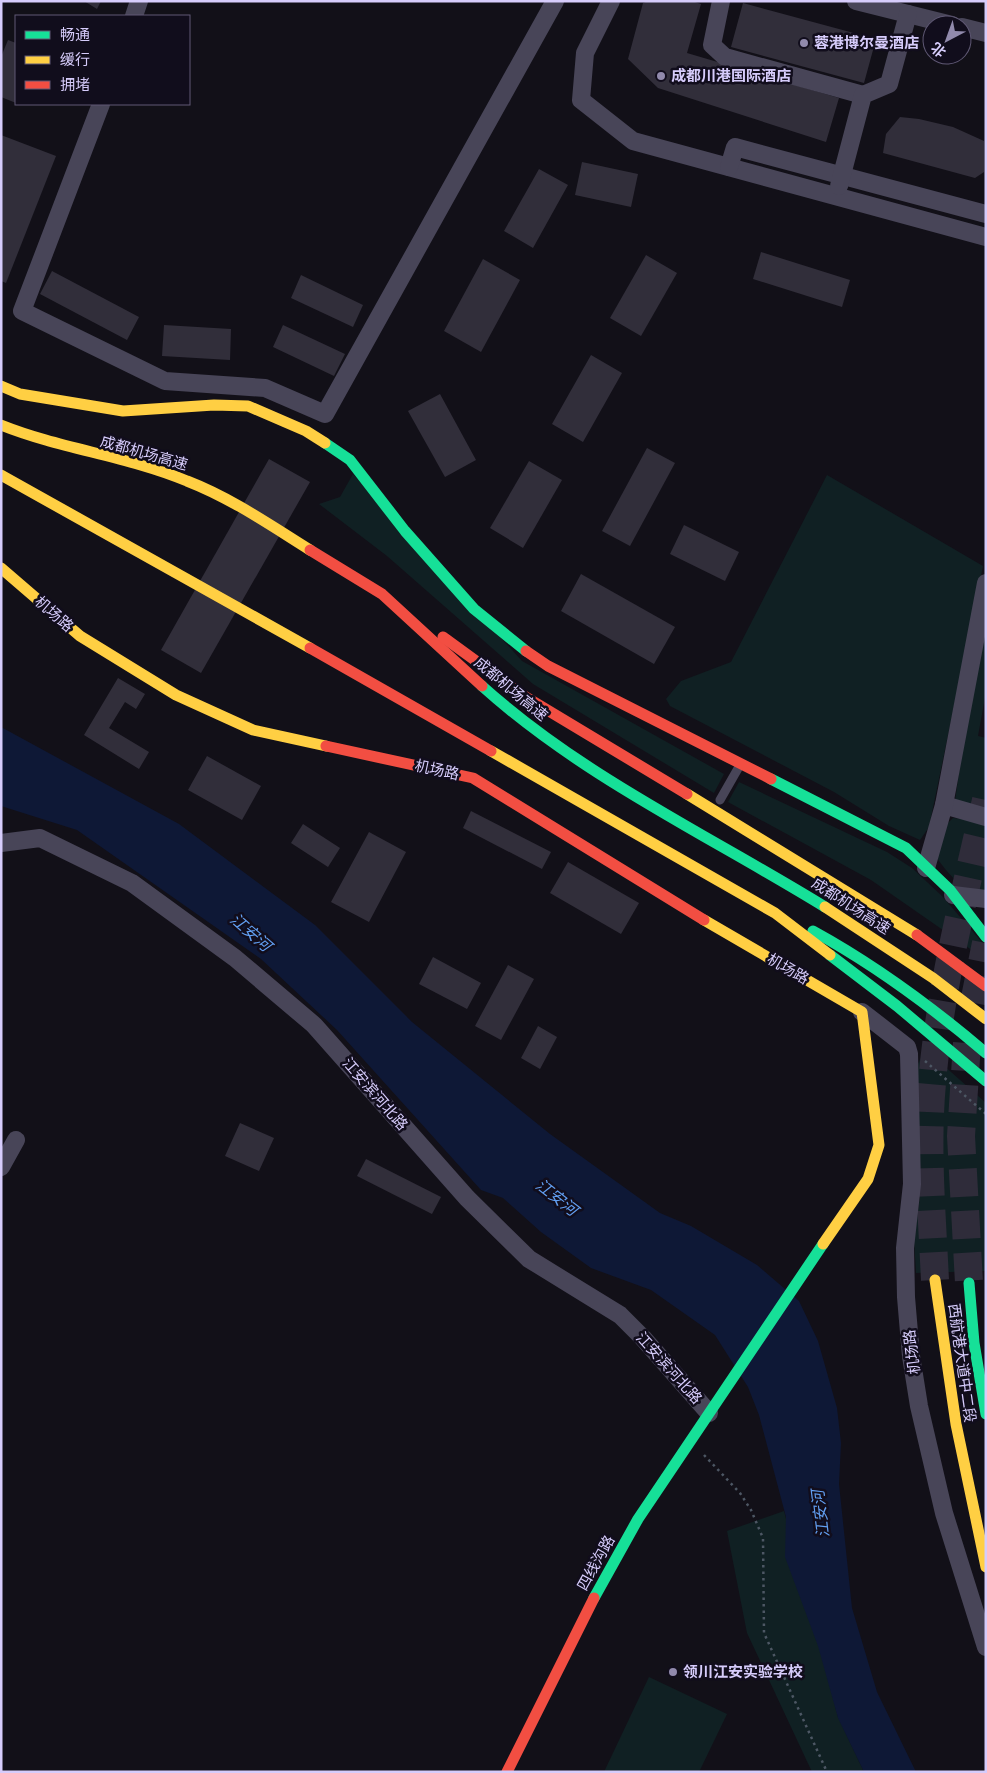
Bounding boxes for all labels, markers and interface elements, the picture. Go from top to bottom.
legend [15,15,190,105]
north arrow [922,15,972,65]
text: 畅通 [60,23,90,46]
place label: 蓉港博尔曼酒店 [814,31,919,54]
marker: 蓉港博尔曼酒店 [798,37,810,49]
text: 北 [926,38,950,63]
text: 缓行 [60,48,90,71]
place label: 成都川港国际酒店 [671,64,791,87]
marker: 成都川港国际酒店 [655,70,667,82]
text: 拥堵 [60,73,90,96]
street label: 成都机场高速 [98,429,191,476]
street label: 机场路 [30,590,79,637]
street label: 成都机场高速 [469,651,553,726]
street label: 机场路 [413,754,462,785]
street label: 成都机场高速 [807,871,895,940]
water label: 江安河 [225,907,279,959]
street label: 机场路 [763,947,813,990]
street label: 江安滨河北路 [337,1052,414,1135]
water label: 江安河 [531,1173,586,1223]
street label: 西航港大道中二段 [943,1302,982,1424]
street label: 江安滨河北路 [631,1327,708,1409]
street label: 机场路 [897,1328,926,1376]
water label: 江安河 [805,1486,835,1539]
street label: 四线沟路 [571,1531,620,1595]
place label: 领川江安实验学校 [683,1660,803,1683]
marker: 领川江安实验学校 [667,1666,679,1678]

